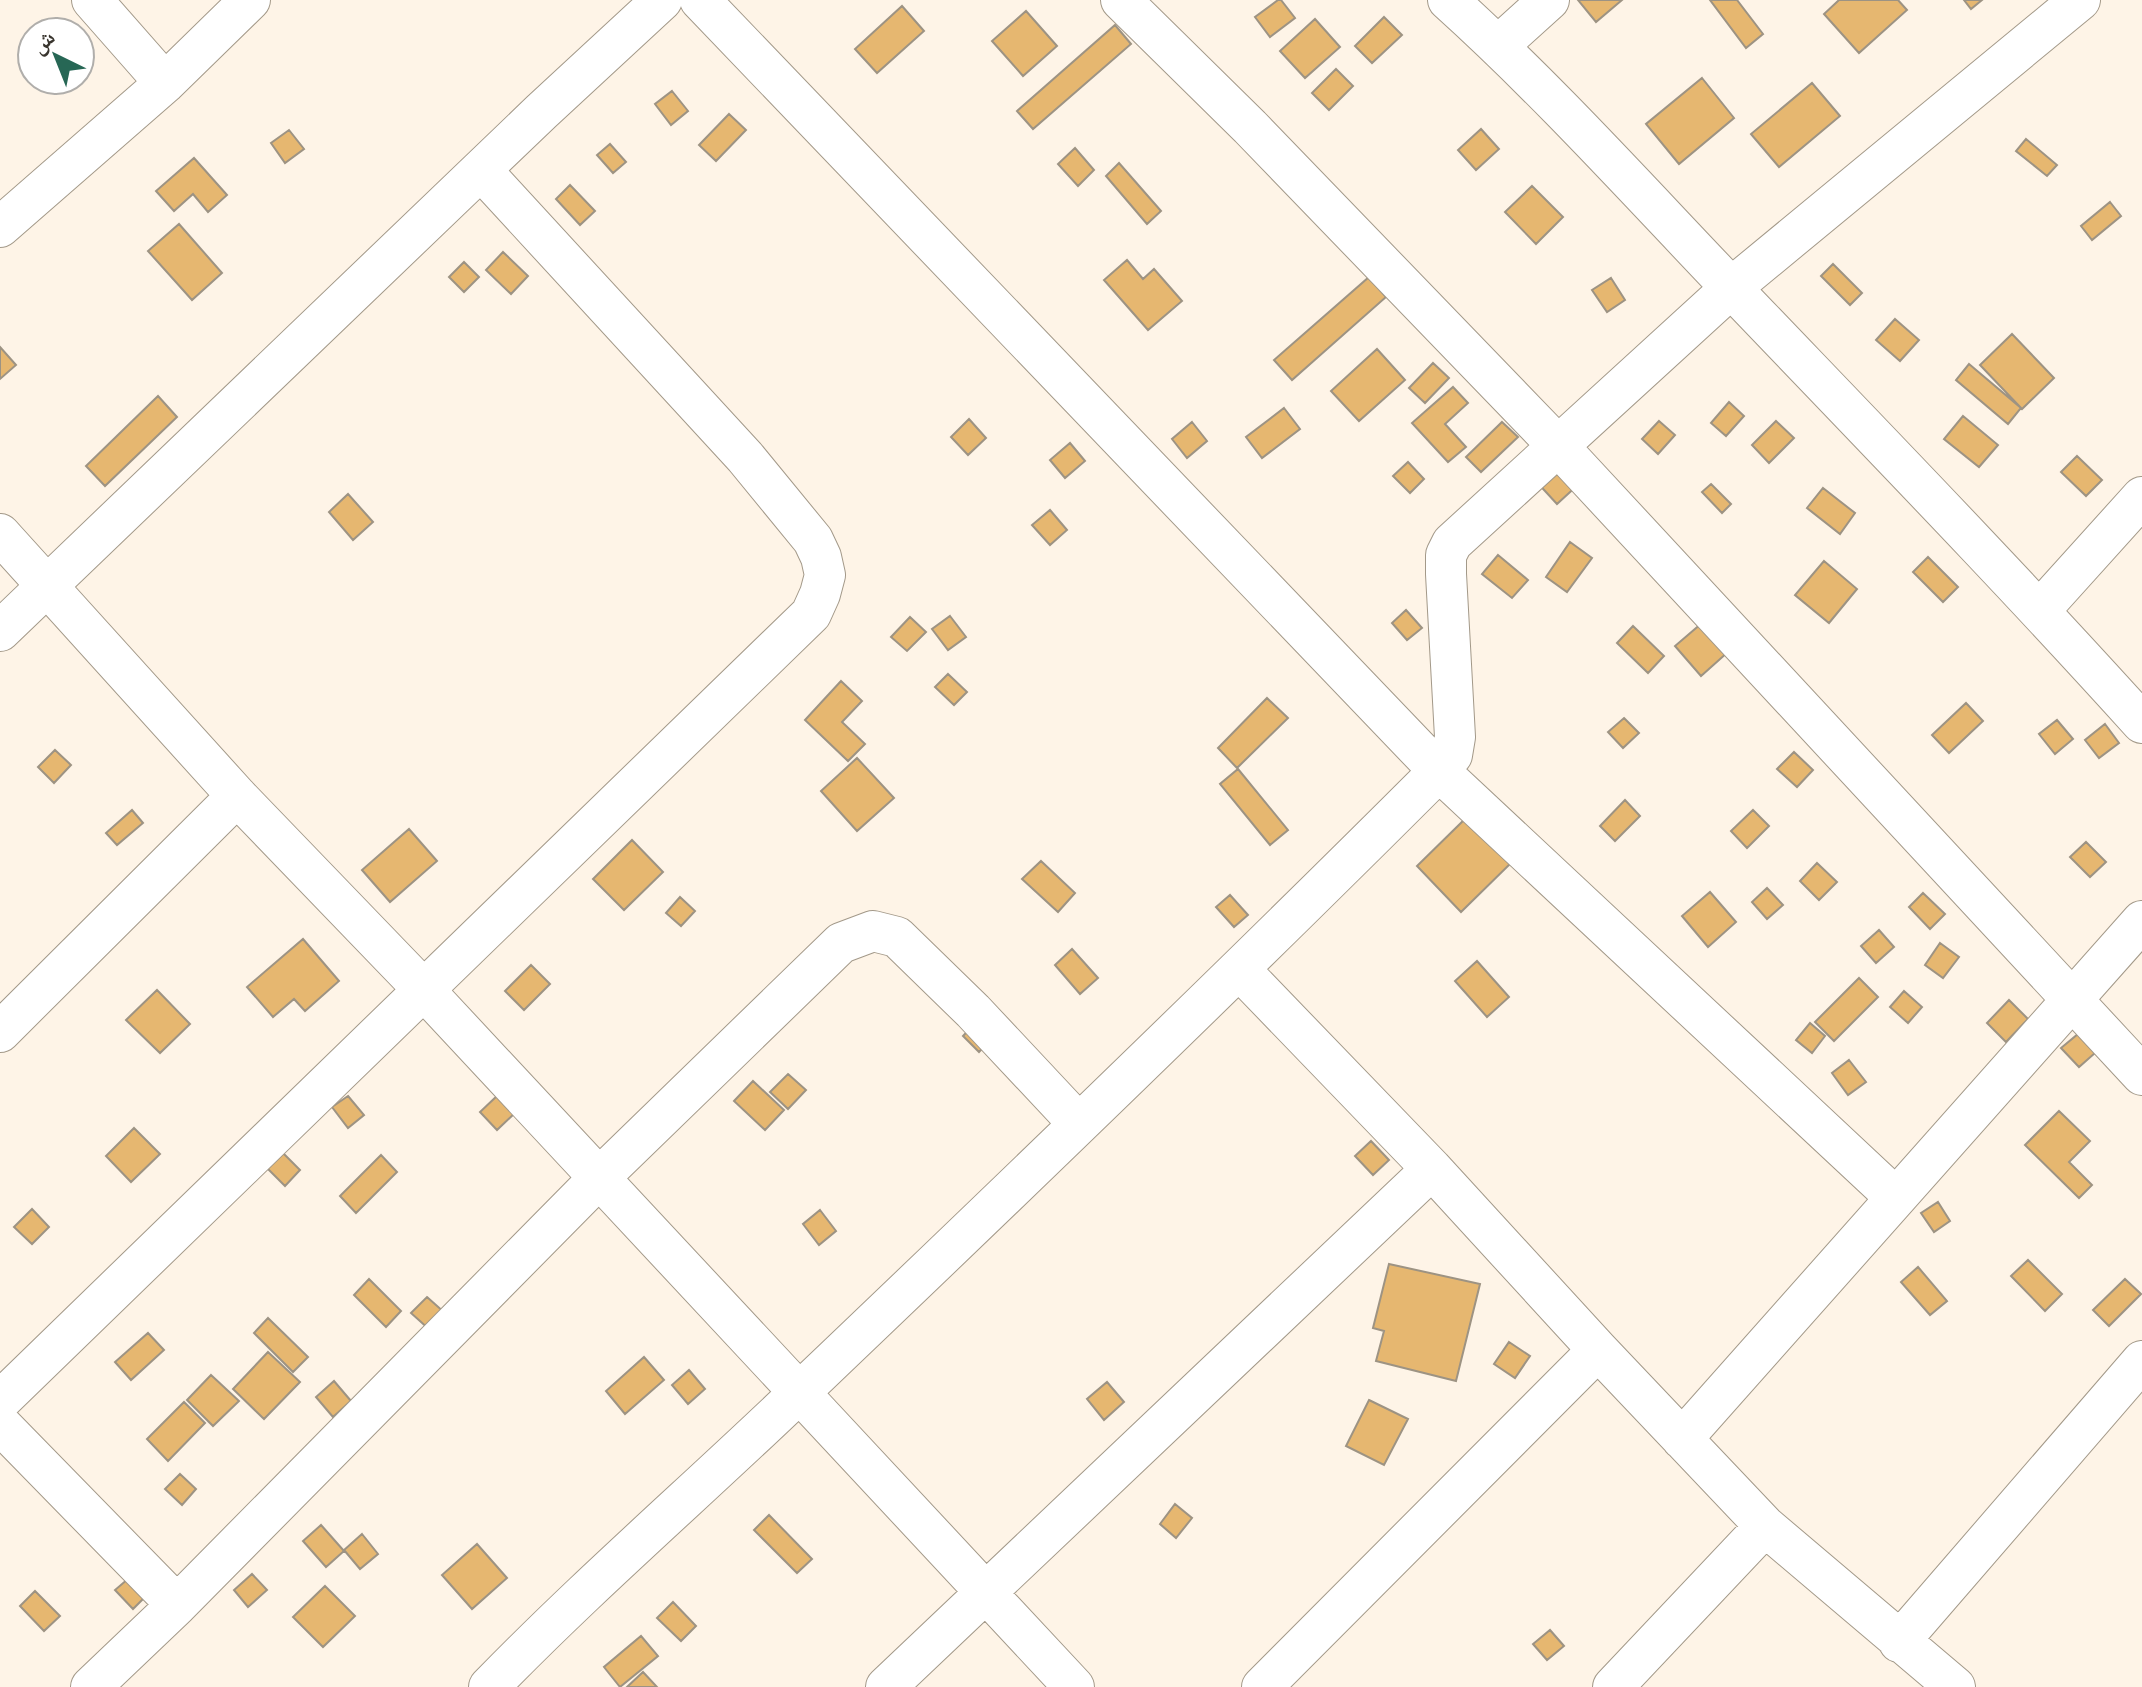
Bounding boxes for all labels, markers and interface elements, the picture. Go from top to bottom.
north arrow [16,16,96,96]
text: ش [24,22,60,60]

